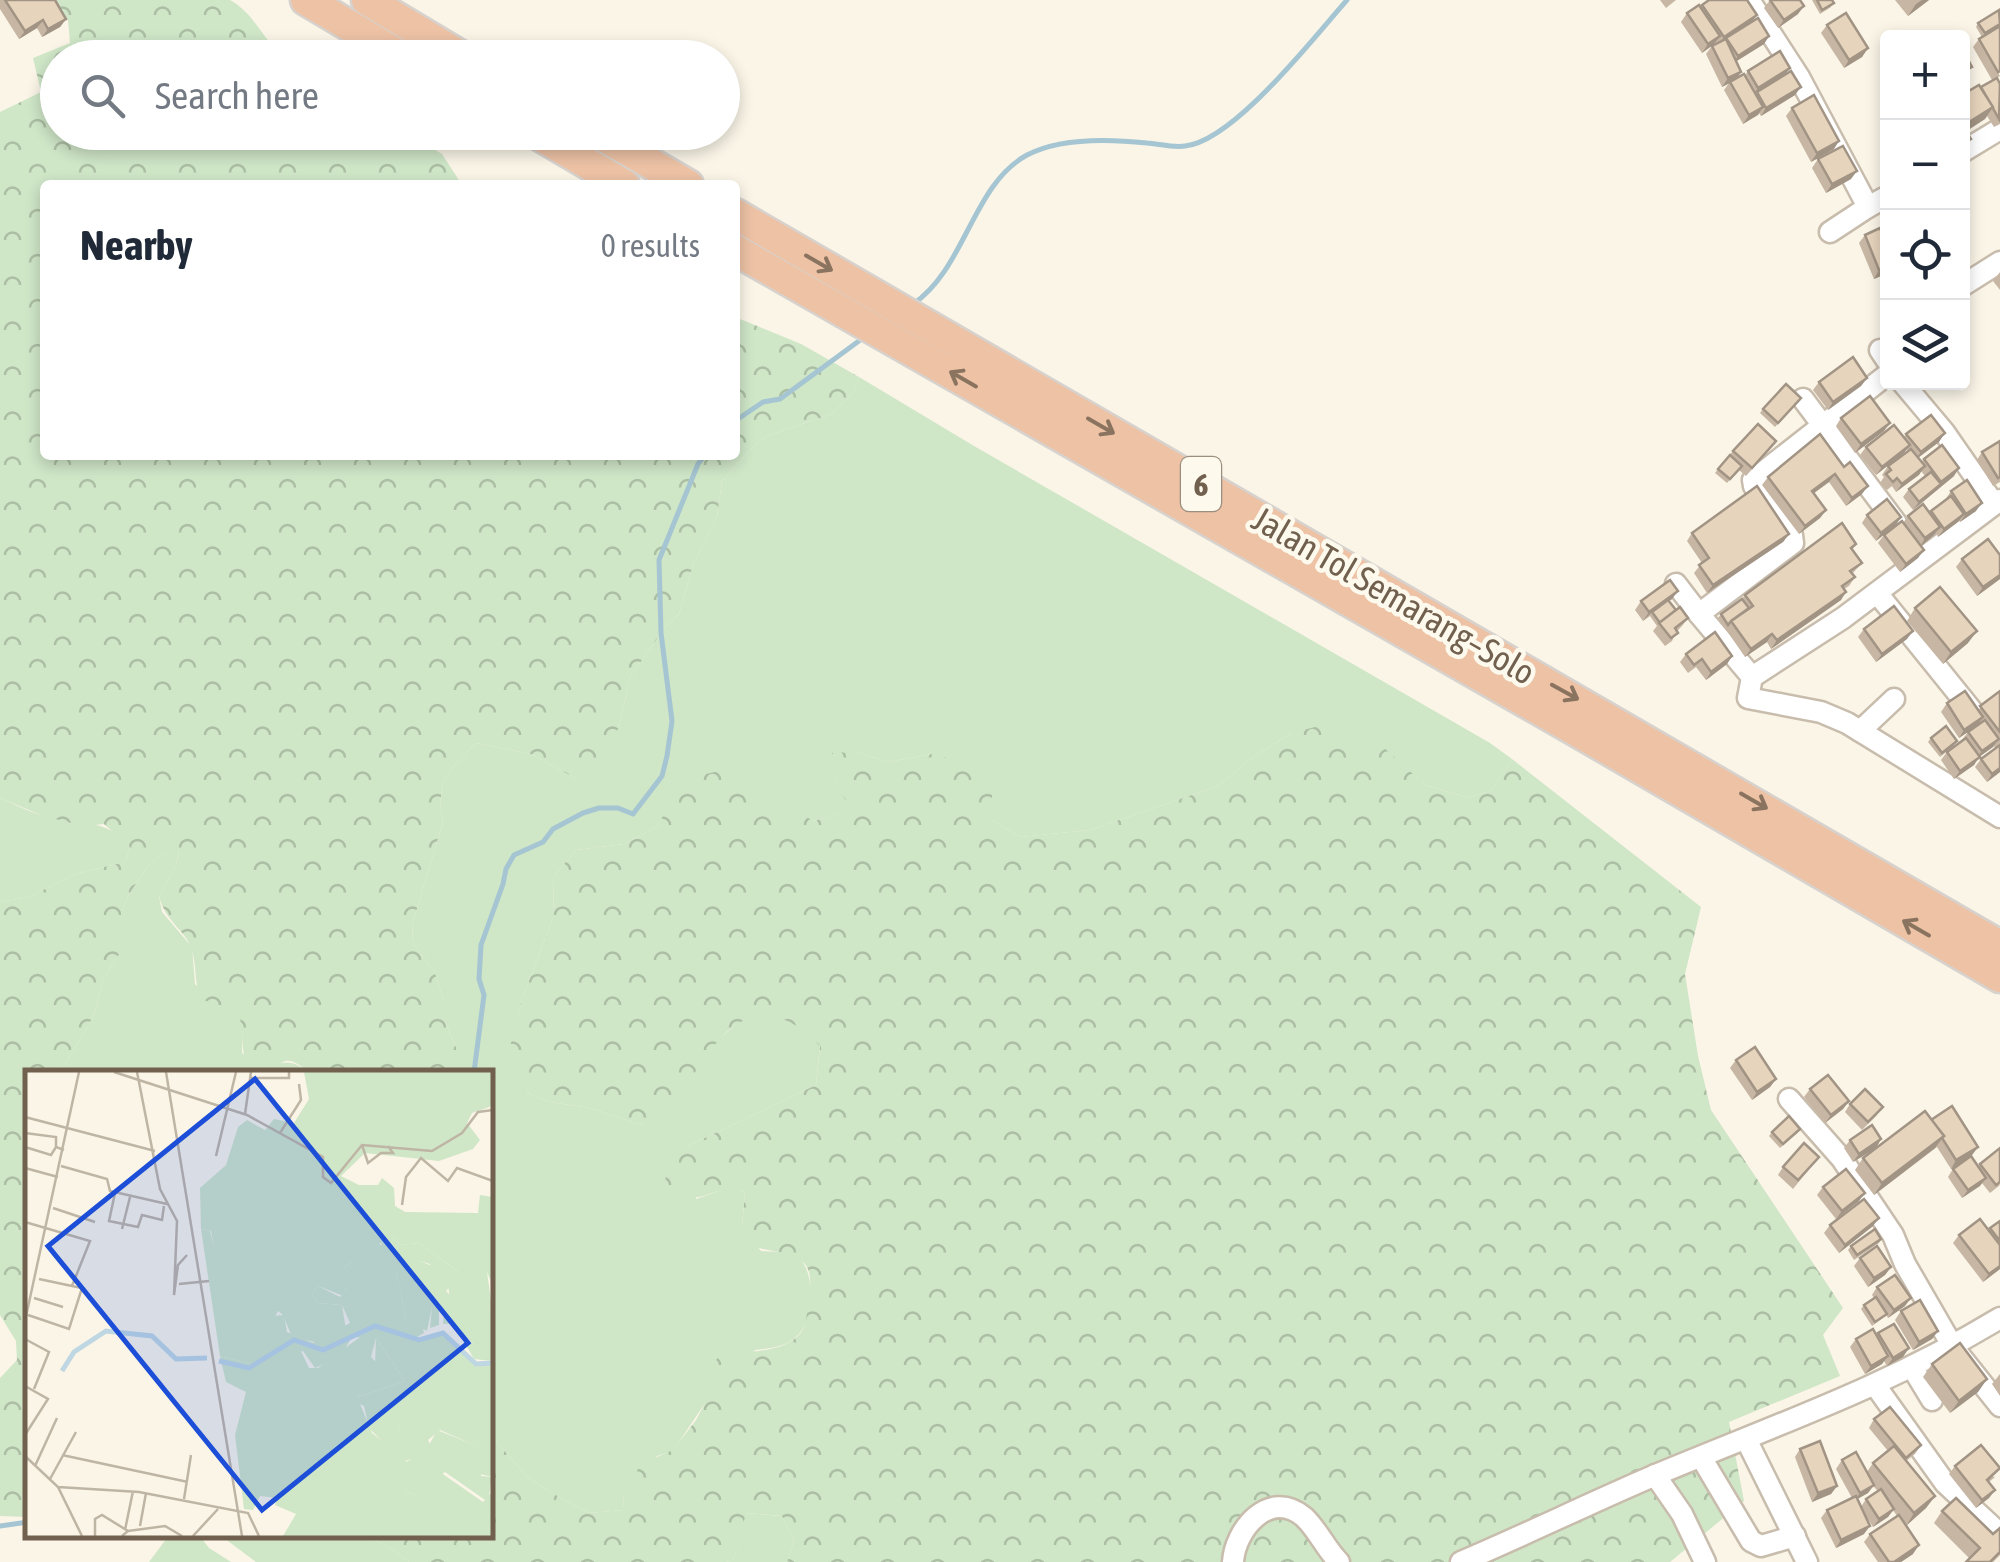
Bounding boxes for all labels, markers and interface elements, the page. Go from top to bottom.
map controls [1880,30,1970,390]
button: + [1880,30,1970,120]
search box [40,40,740,150]
icon: search [75,68,130,123]
text: Search here [155,74,319,117]
button: − [1880,120,1970,210]
button: locate [1880,210,1970,300]
text: Nearby [80,221,193,269]
text: 0 results [601,227,700,264]
one-way arrow [804,254,833,274]
button: layers [1880,300,1970,390]
one-way arrow [949,369,978,389]
one-way arrow [1085,416,1115,436]
road number: 6 [1181,457,1221,511]
street label: Jalan Tol Semarang–Solo [1246,498,1542,692]
one-way arrow [1549,683,1579,703]
one-way arrow [1739,791,1768,811]
one-way arrow [1901,918,1931,938]
inset map [25,1070,492,1537]

